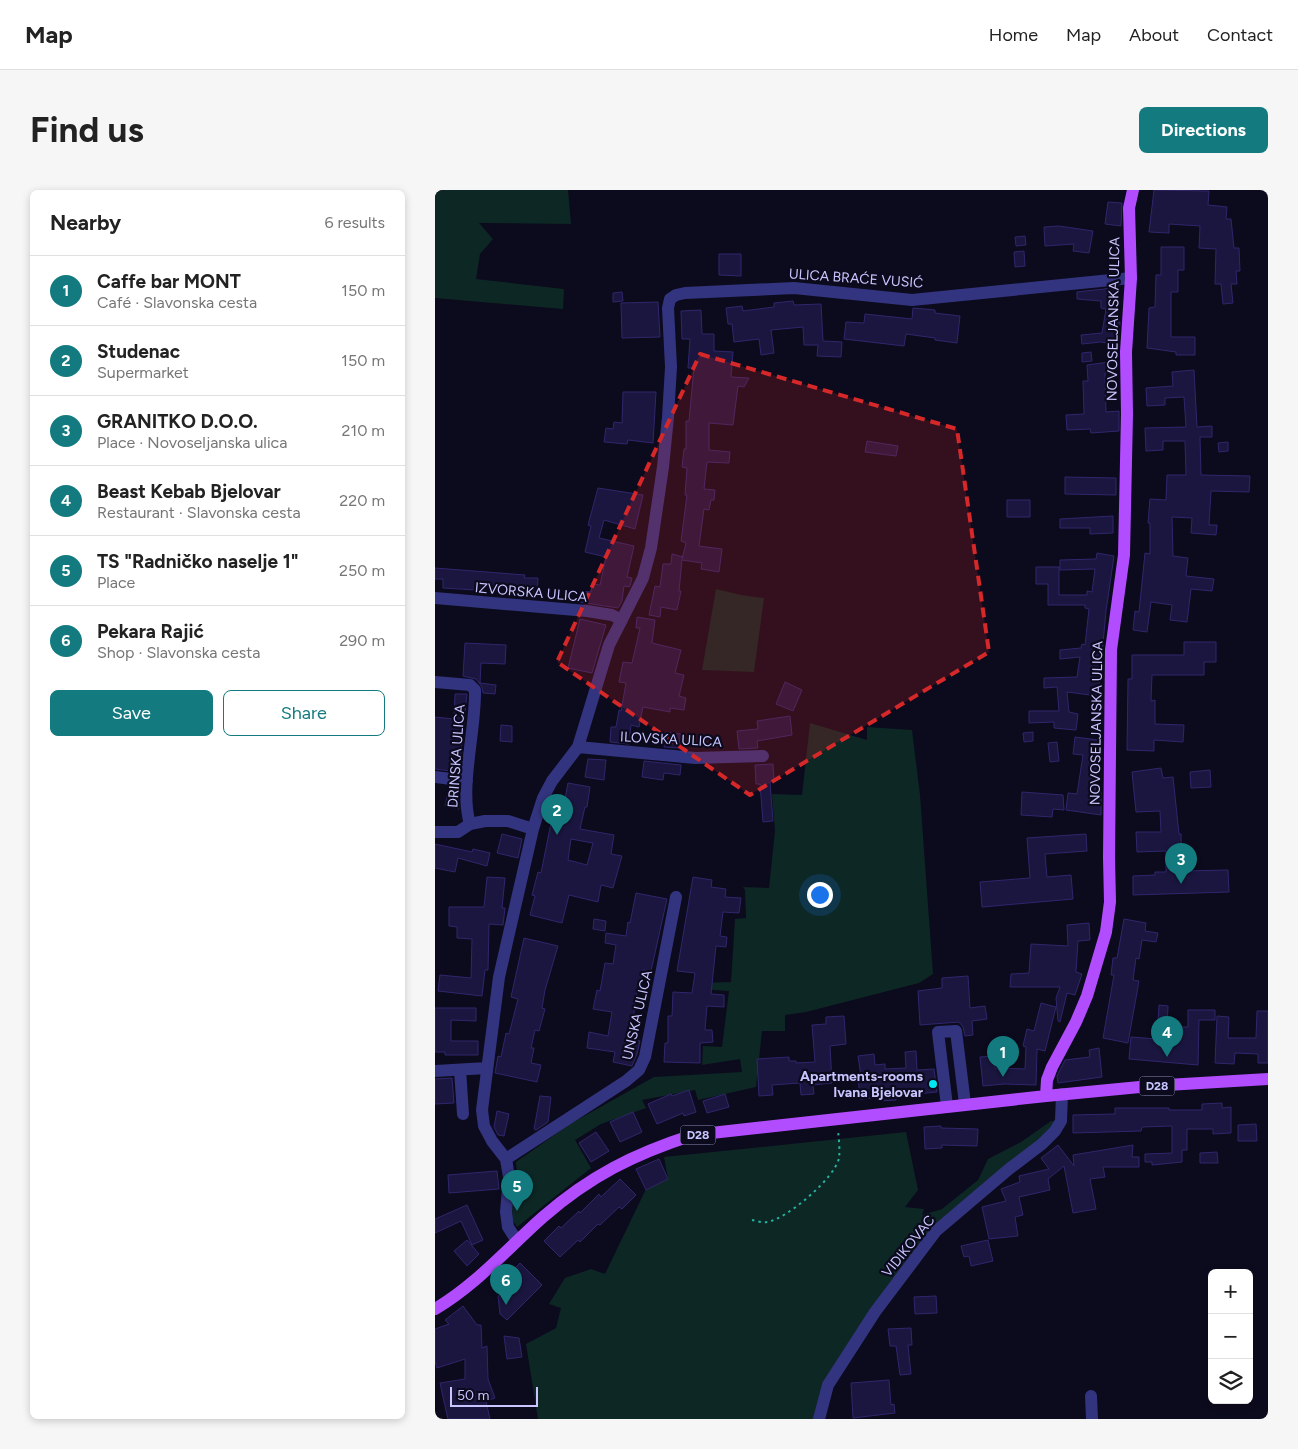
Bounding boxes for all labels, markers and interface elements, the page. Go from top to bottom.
text: Map [25,20,73,49]
text: Home [989,24,1038,46]
text: Map [1066,24,1101,46]
text: About [1129,24,1179,46]
text: Contact [1207,24,1273,46]
button: Directions [1139,107,1268,153]
text: Find us [30,109,144,151]
text: Nearby [50,210,121,235]
text: 6 results [324,213,385,232]
street label: NOVOSELJANSKA ULICA [1104,236,1123,401]
street label: ULICA BRAĆE VUSIĆ [788,265,924,292]
text: Caffe bar MONT [97,270,241,293]
text: 1 [63,281,69,300]
text: 150 m [341,281,385,300]
text: Café · Slavonska cesta [97,293,257,312]
text: Studenac [97,340,180,363]
text: 2 [61,351,71,370]
text: 150 m [341,351,385,370]
text: Supermarket [97,363,189,382]
text: GRANITKO D.O.O. [97,410,258,433]
text: 3 [62,421,70,440]
text: 210 m [342,421,385,440]
text: Place · Novoseljanska ulica [97,433,287,452]
text: Beast Kebab Bjelovar [97,480,281,503]
text: 4 [61,491,71,510]
text: 220 m [339,491,385,510]
text: Restaurant · Slavonska cesta [97,503,301,522]
text: TS "Radničko naselje 1" [97,550,299,573]
text: 5 [61,561,71,580]
text: 250 m [339,561,385,580]
text: Place [97,573,135,592]
street label: IZVORSKA ULICA [474,579,588,606]
text: Pekara Rajić [97,620,204,643]
text: 6 [61,631,71,650]
text: 290 m [339,631,385,650]
street label: NOVOSELJANSKA ULICA [1087,640,1106,805]
text: Shop · Slavonska cesta [97,643,260,662]
button: Save [50,690,213,736]
button: Share [223,690,385,736]
street label: DRINSKA ULICA [444,703,469,808]
street label: ILOVSKA ULICA [620,728,723,751]
pin: 2 [541,794,573,835]
pin: 3 [1165,843,1197,884]
your location [807,882,833,908]
street label: UNSKA ULICA [619,968,656,1062]
pin: 4 [1151,1016,1183,1057]
pin: 1 [987,1036,1019,1077]
place label: Apartments-rooms Ivana Bjelovar [800,1068,924,1101]
road number: D28 [1139,1076,1175,1096]
marker: Apartments-rooms Ivana Bjelovar [927,1078,939,1090]
road number: D28 [681,1126,715,1144]
pin: 5 [501,1170,533,1211]
street label: VIDIKOVAC [878,1212,938,1281]
pin: 6 [490,1264,522,1305]
map controls [1208,1269,1253,1404]
button: + [1208,1269,1253,1314]
button: − [1208,1314,1253,1359]
button: layers [1208,1359,1253,1404]
scale bar [450,1384,537,1407]
text: 50 m [457,1387,489,1404]

